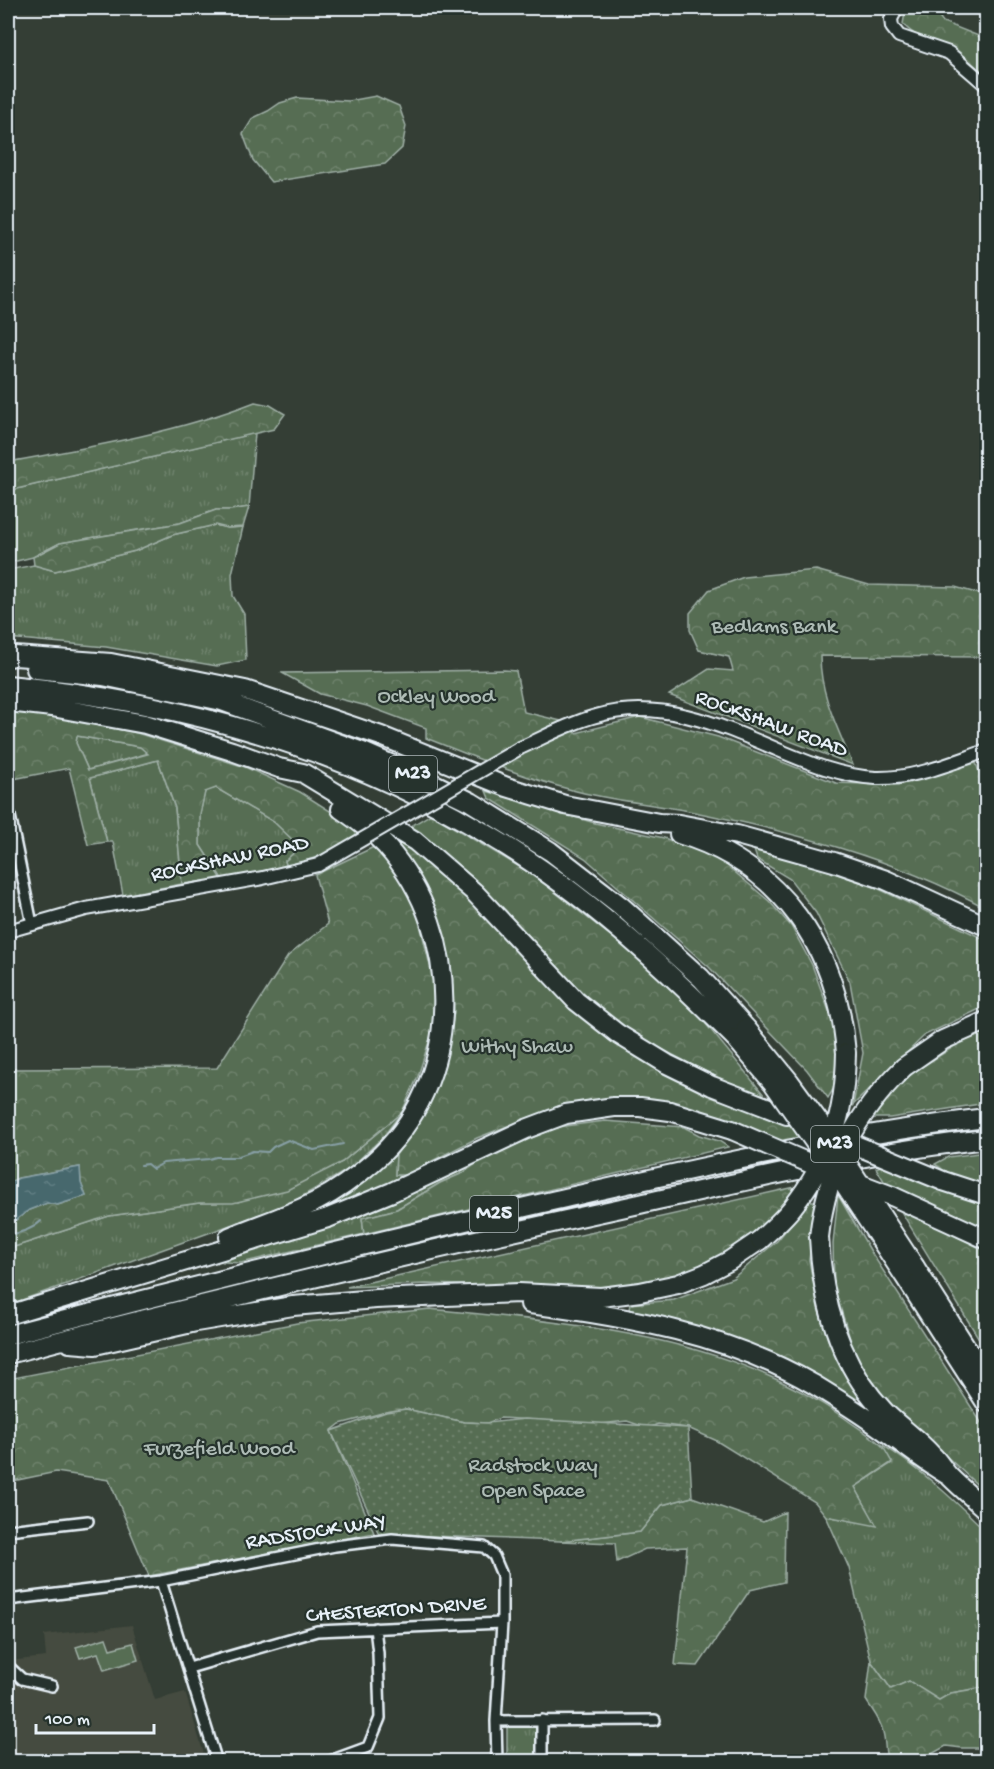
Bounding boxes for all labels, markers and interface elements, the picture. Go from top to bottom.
park label: Bedlams Bank [710,615,839,641]
park label: Ockley Wood [377,685,497,711]
street label: ROCKSHAW ROAD [691,685,851,765]
road number: M23 [389,756,437,792]
street label: ROCKSHAW ROAD [149,830,312,889]
park label: Withy Shaw [461,1035,573,1061]
road number: M23 [811,1126,859,1162]
road number: M25 [470,1196,518,1232]
park label: Furzefield Wood [143,1437,296,1463]
park label: Radstock Way Open Space [468,1454,598,1505]
street label: RADSTOCK WAY [244,1509,388,1557]
street label: CHESTERTON DRIVE [305,1592,488,1630]
scale bar [36,1697,154,1735]
text: 100 m [44,1710,90,1731]

